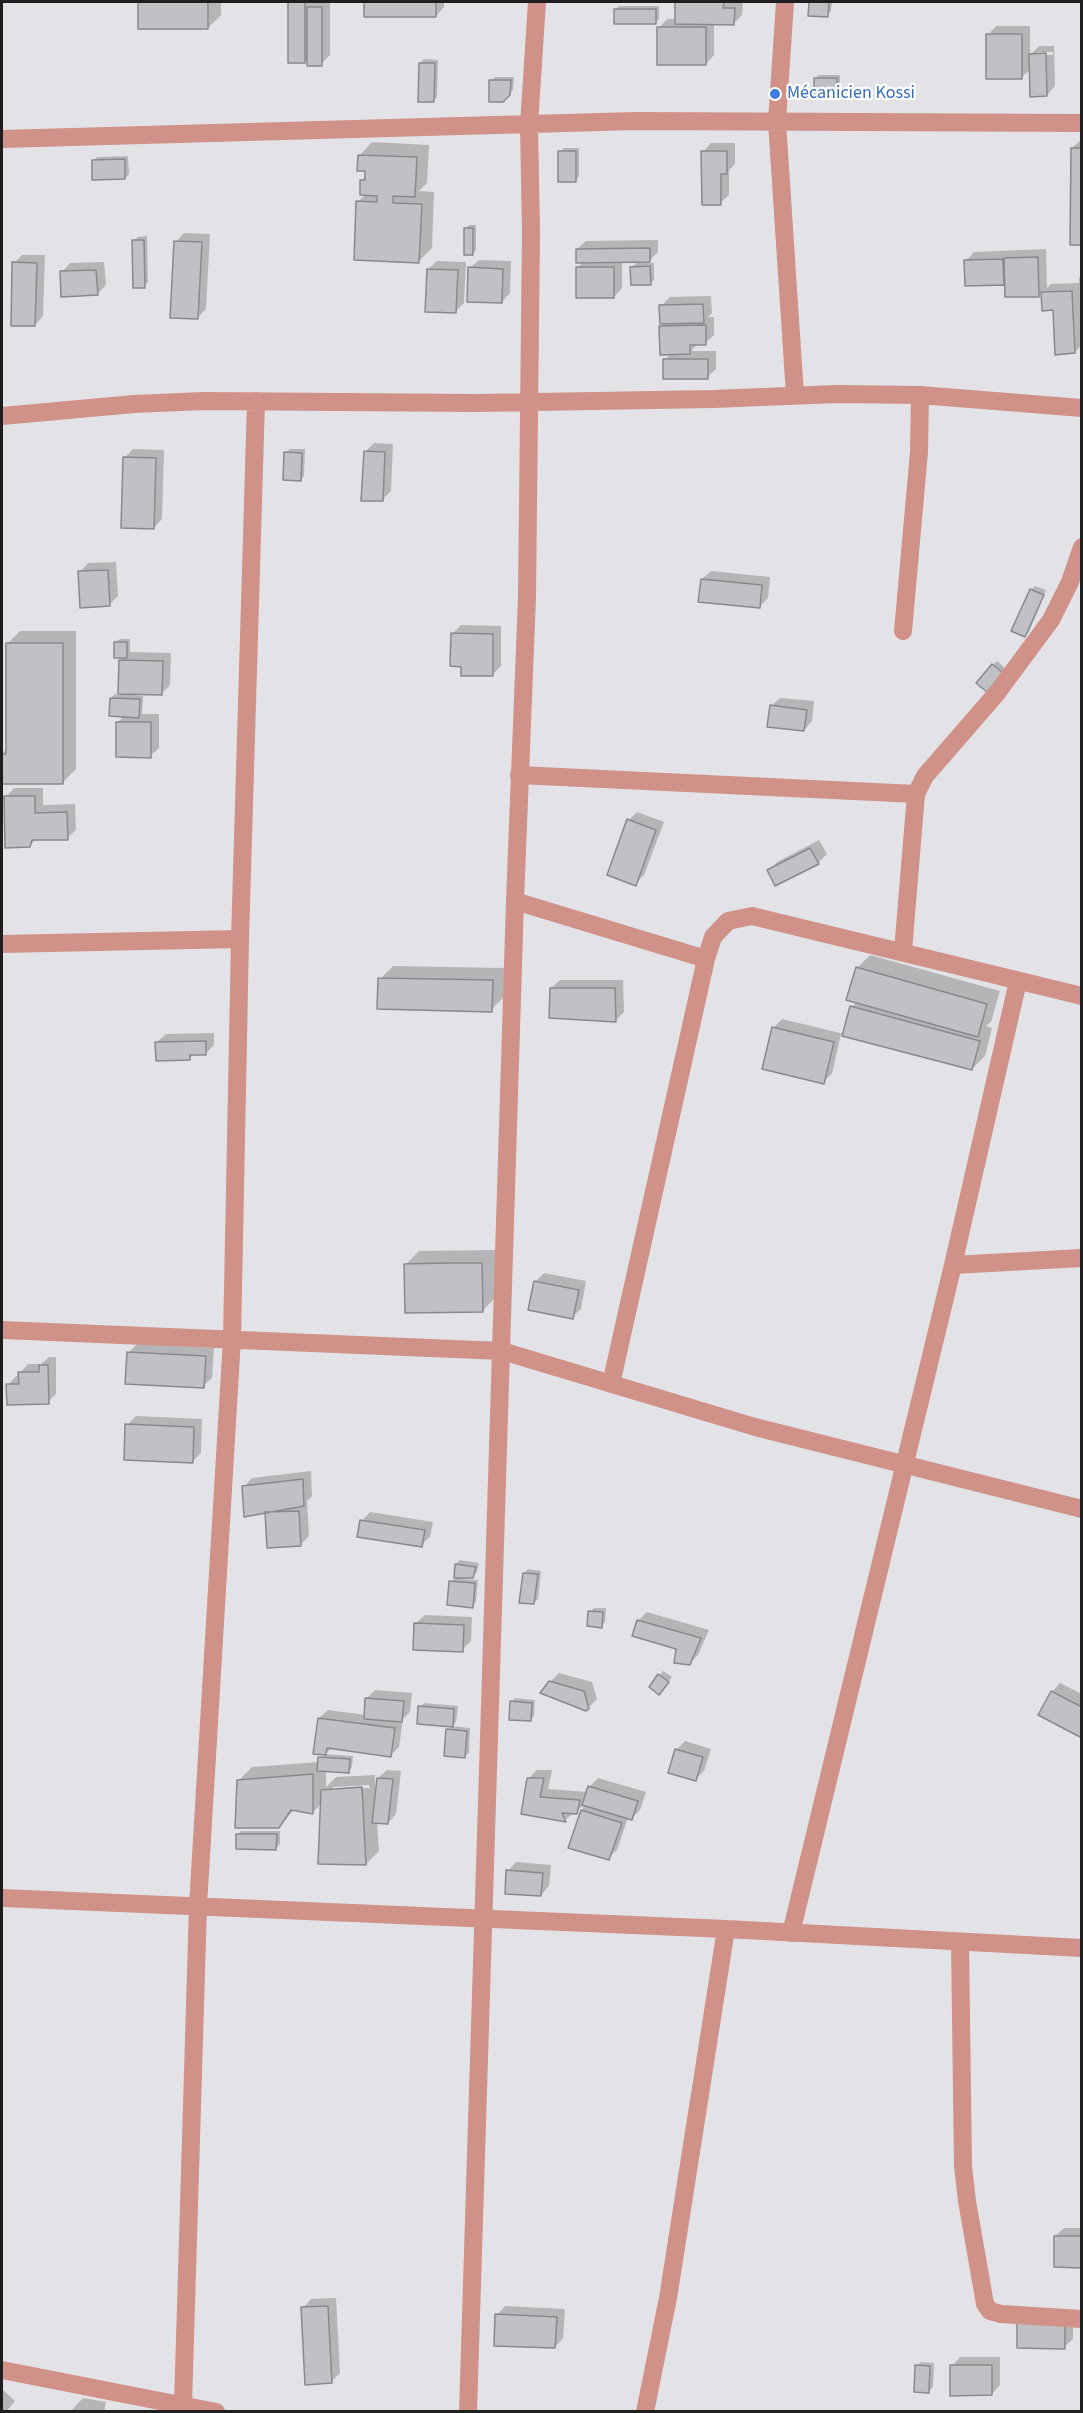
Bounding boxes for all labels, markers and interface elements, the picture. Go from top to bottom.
place label: Mécanicien Kossi [787,83,915,105]
marker: Mécanicien Kossi [768,87,782,101]

